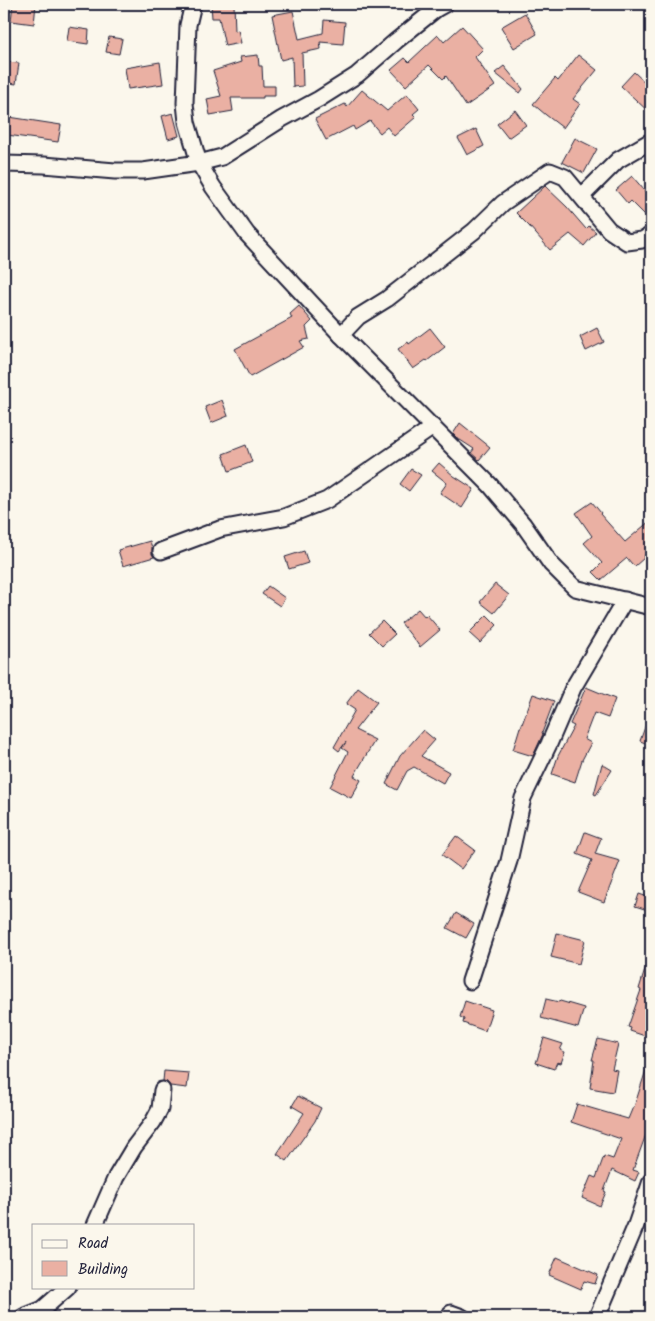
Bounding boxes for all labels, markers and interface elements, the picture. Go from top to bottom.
legend [32,1224,195,1288]
text: Road [78,1232,109,1256]
text: Building [78,1258,128,1282]

